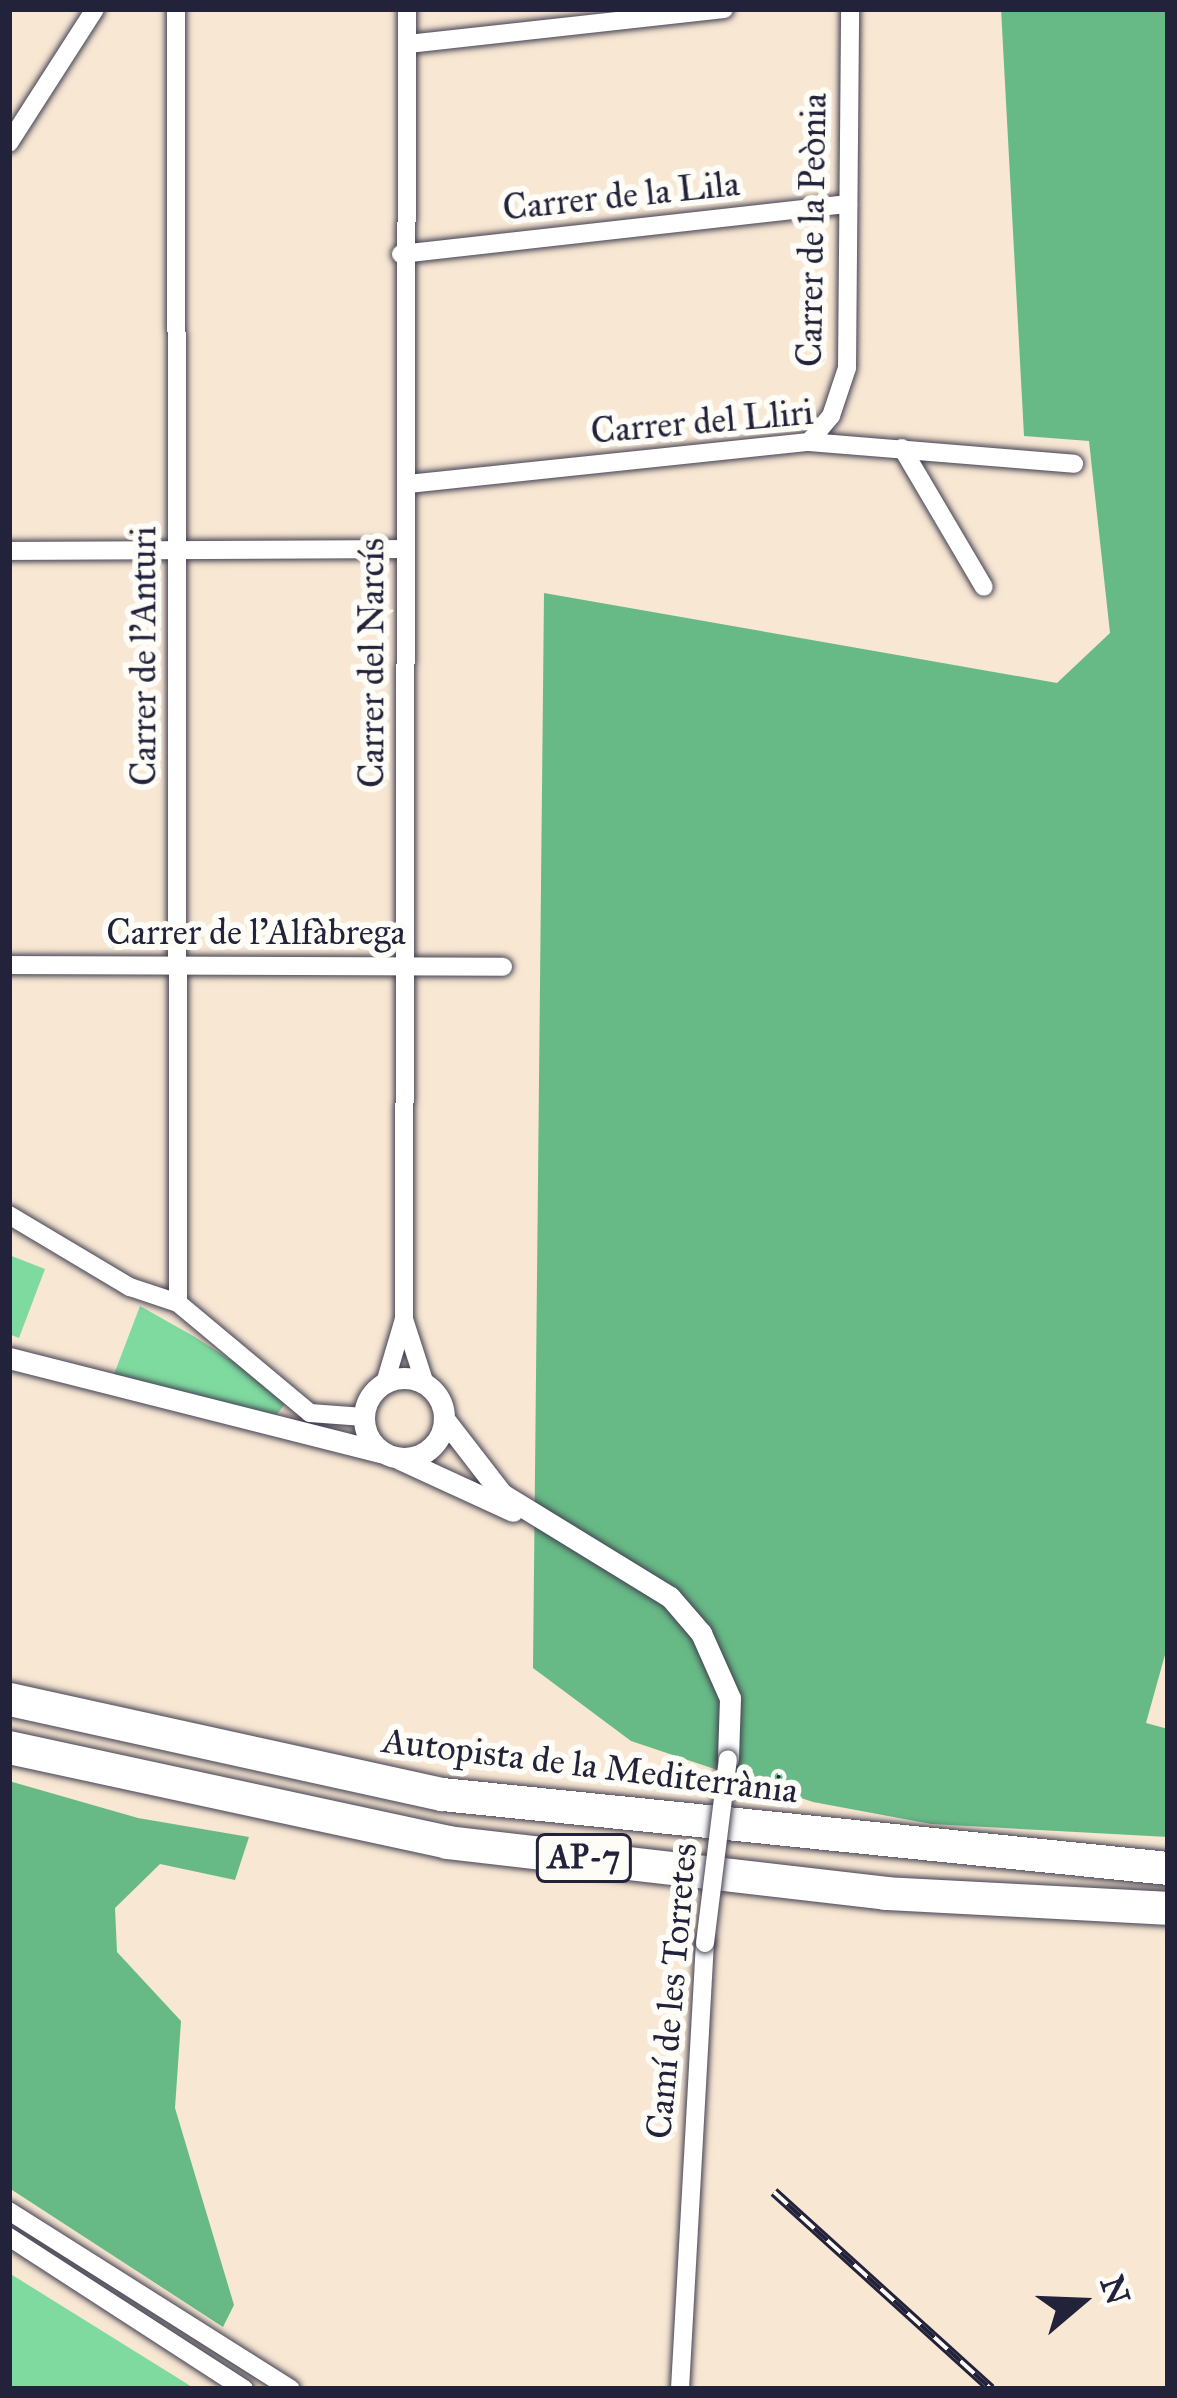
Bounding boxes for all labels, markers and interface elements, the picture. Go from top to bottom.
street label: Carrer de la Peònia [788,93,836,367]
street label: Carrer de la Lila [501,162,741,230]
street label: Carrer del Lliri [589,391,815,453]
street label: Carrer de l'Anturi [122,526,166,786]
street label: Carrer del Narcís [350,538,394,788]
street label: Carrer de l'Alfàbrega [106,911,406,955]
street label: Autopista de la Mediterrània [380,1719,800,1813]
road number: AP-7 [533,1831,635,1885]
street label: Camí de les Torretes [638,1841,706,2141]
north arrow [1021,2242,1141,2362]
text: N [1092,2271,1139,2310]

